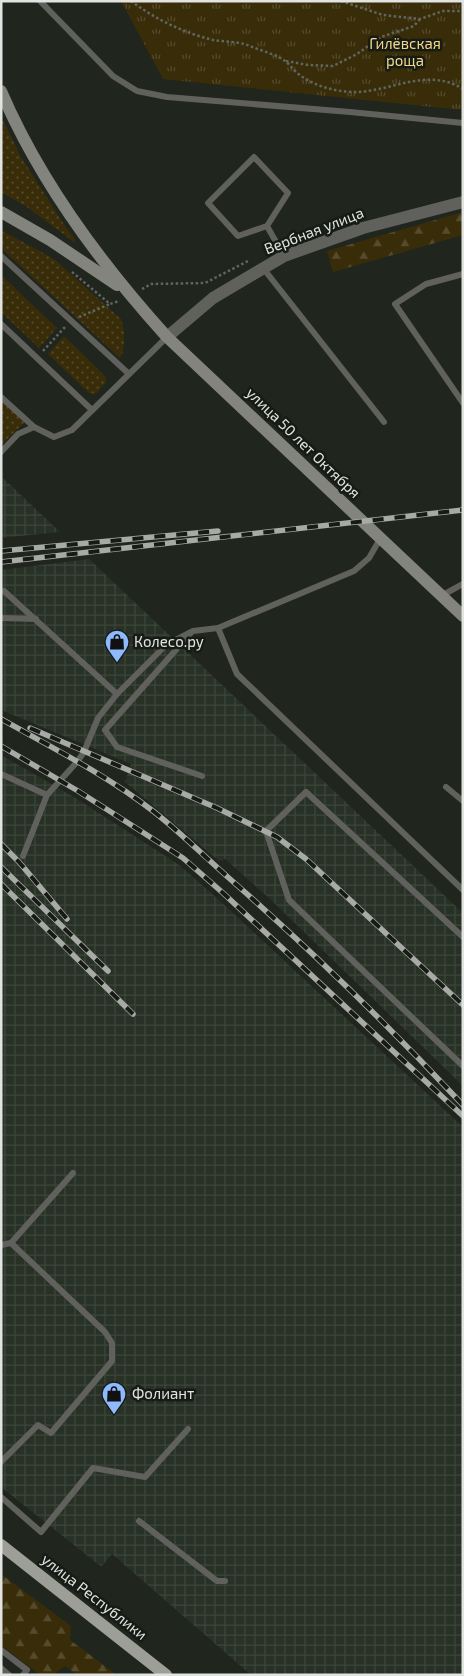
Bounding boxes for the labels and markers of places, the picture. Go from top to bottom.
shop icon: Колесо.ру [104,629,130,663]
place label: Колесо.ру [134,632,204,651]
shop icon: Фолиант [101,1381,127,1415]
place label: Фолиант [132,1384,194,1402]

